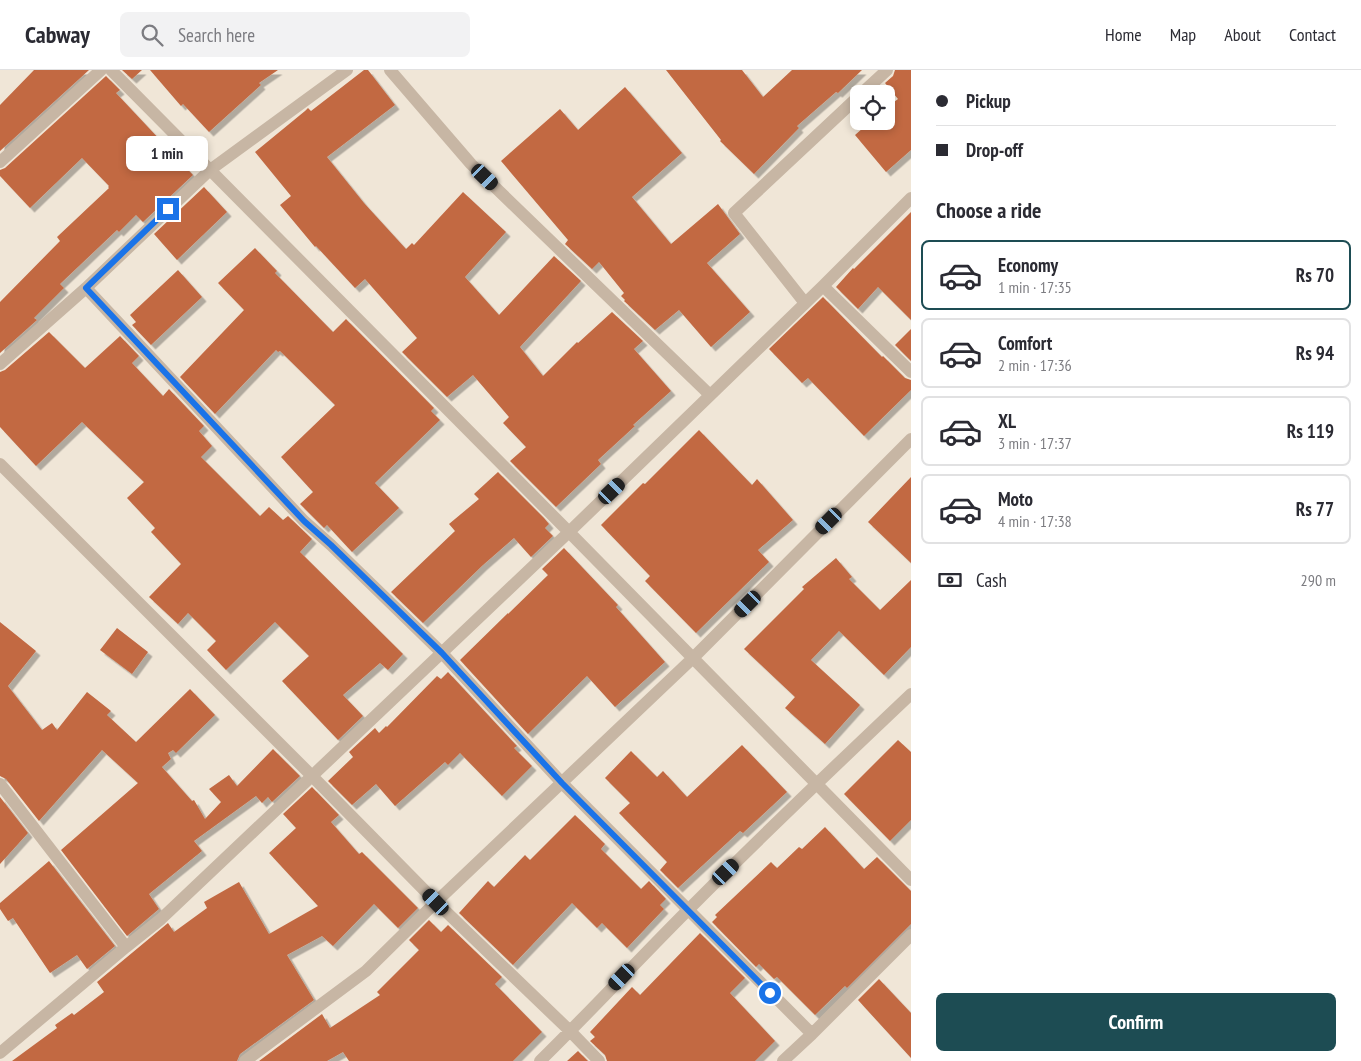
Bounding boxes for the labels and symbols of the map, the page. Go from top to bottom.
callout: 1 min [127,136,209,172]
car [468,161,501,193]
route end [157,198,179,220]
car [595,475,628,507]
car [813,505,844,537]
car [732,588,763,620]
car [709,856,742,888]
car [420,886,451,918]
car [606,961,637,993]
route start [759,982,781,1004]

